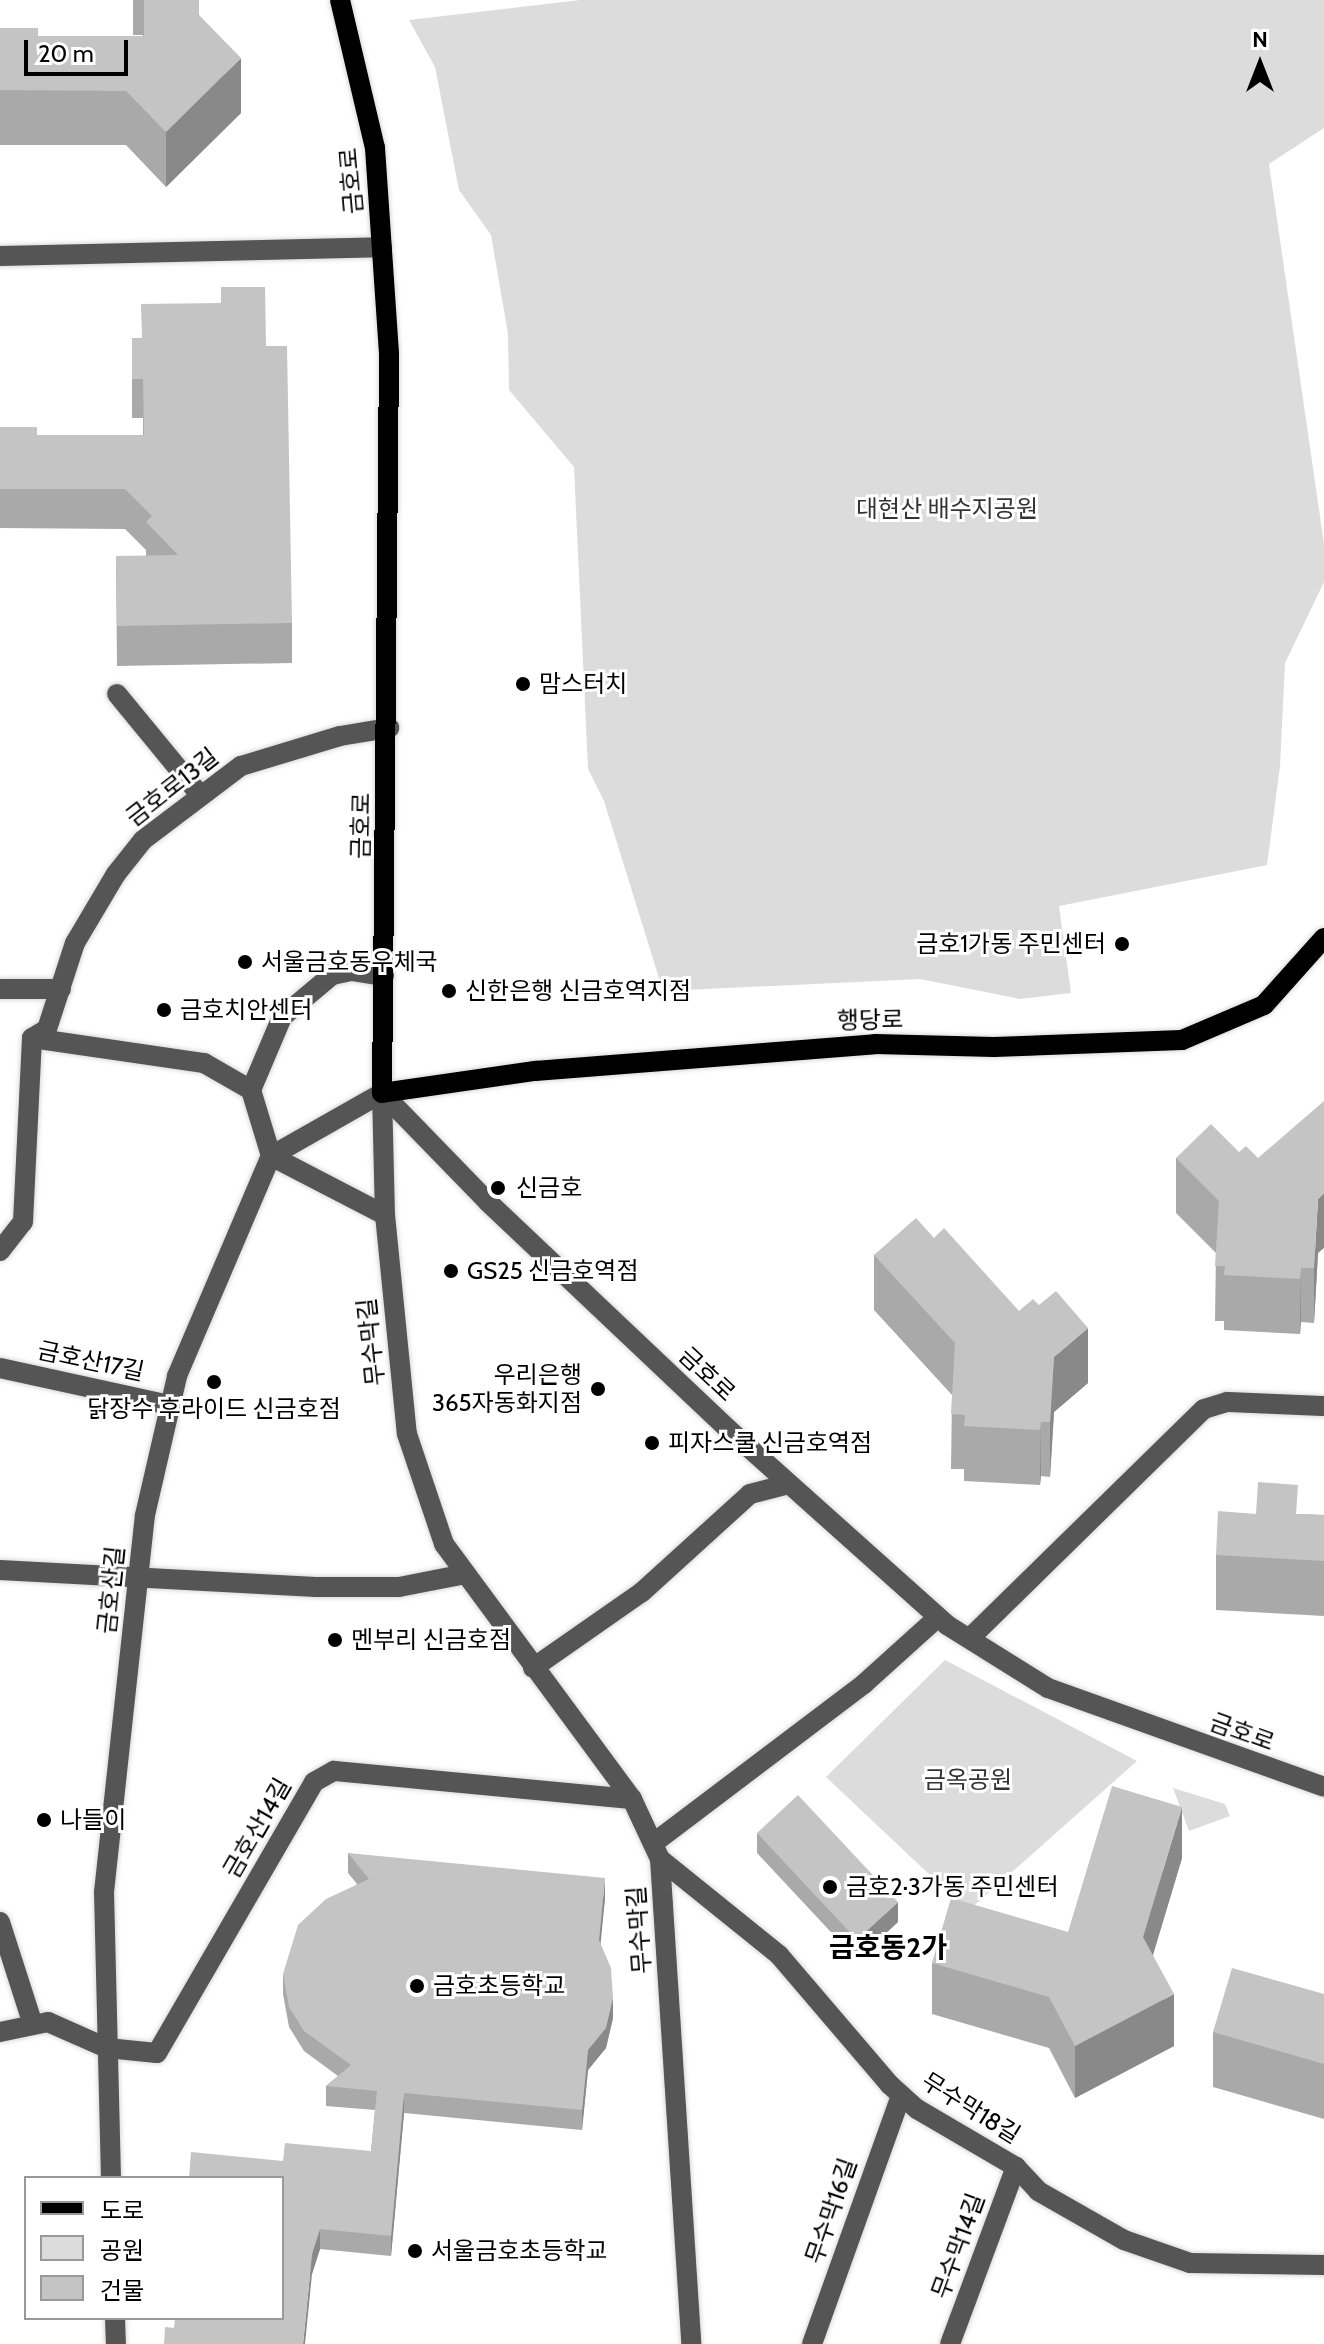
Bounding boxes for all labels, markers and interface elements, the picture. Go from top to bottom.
scale bar [28,24,132,74]
north arrow [1220,24,1300,104]
text: N [1252,26,1268,53]
text: 20 m [38,39,94,68]
street label: 금호로 [334,147,368,215]
park label: 대현산 배수지공원 [856,495,1038,523]
place label: 맘스터치 [539,670,627,698]
marker: 맘스터치 [514,675,532,693]
street label: 금호로13길 [120,742,224,832]
street label: 금호로 [346,793,376,859]
place label: 금호1가동 주민센터 [916,930,1106,958]
marker: 금호1가동 주민센터 [1113,935,1131,953]
place label: 서울금호동우체국 [261,948,438,976]
marker: 서울금호동우체국 [236,953,254,971]
place label: 신한은행 신금호역지점 [465,977,691,1005]
marker: 신한은행 신금호역지점 [440,982,458,1000]
place label: 금호치안센터 [180,996,312,1024]
marker: 금호치안센터 [155,1001,173,1019]
street label: 행당로 [837,1005,903,1035]
place label: 신금호 [516,1174,582,1202]
marker: 신금호 [487,1177,509,1199]
place label: GS25 신금호역점 [467,1257,639,1285]
marker: GS25 신금호역점 [442,1262,460,1280]
street label: 무수막길 [352,1297,390,1387]
street label: 금호산17길 [35,1336,147,1386]
street label: 금호로 [673,1341,741,1407]
place label: 우리은행 365자동화지점 [432,1361,582,1417]
marker: 닭장수 후라이드 신금호점 [205,1373,223,1391]
marker: 우리은행 365자동화지점 [589,1380,607,1398]
place label: 닭장수 후라이드 신금호점 [87,1395,341,1423]
place label: 피자스쿨 신금호역점 [668,1429,872,1457]
marker: 피자스쿨 신금호역점 [643,1434,661,1452]
street label: 금호산길 [92,1545,130,1635]
place label: 멘부리 신금호점 [351,1626,511,1654]
marker: 멘부리 신금호점 [326,1631,344,1649]
street label: 금호로 [1206,1707,1278,1757]
park label: 금옥공원 [924,1766,1012,1794]
street label: 금호산14길 [217,1773,297,1883]
place label: 나들이 [60,1806,126,1834]
marker: 나들이 [35,1811,53,1829]
place label: 금호2·3가동 주민센터 [846,1873,1059,1901]
marker: 금호2·3가동 주민센터 [821,1878,839,1896]
street label: 무수막길 [622,1885,656,1975]
district label: 금호동2가 [829,1930,947,1964]
place label: 금호초등학교 [433,1972,565,2000]
marker: 금호초등학교 [408,1977,426,1995]
street label: 무수막18길 [916,2066,1026,2150]
street label: 무수막16길 [800,2154,862,2268]
legend [24,2176,284,2320]
street label: 무수막14길 [926,2189,990,2303]
text: 도로 [100,2196,144,2225]
text: 공원 [100,2236,144,2265]
place label: 서울금호초등학교 [431,2237,608,2265]
marker: 서울금호초등학교 [406,2242,424,2260]
text: 건물 [100,2276,144,2305]

